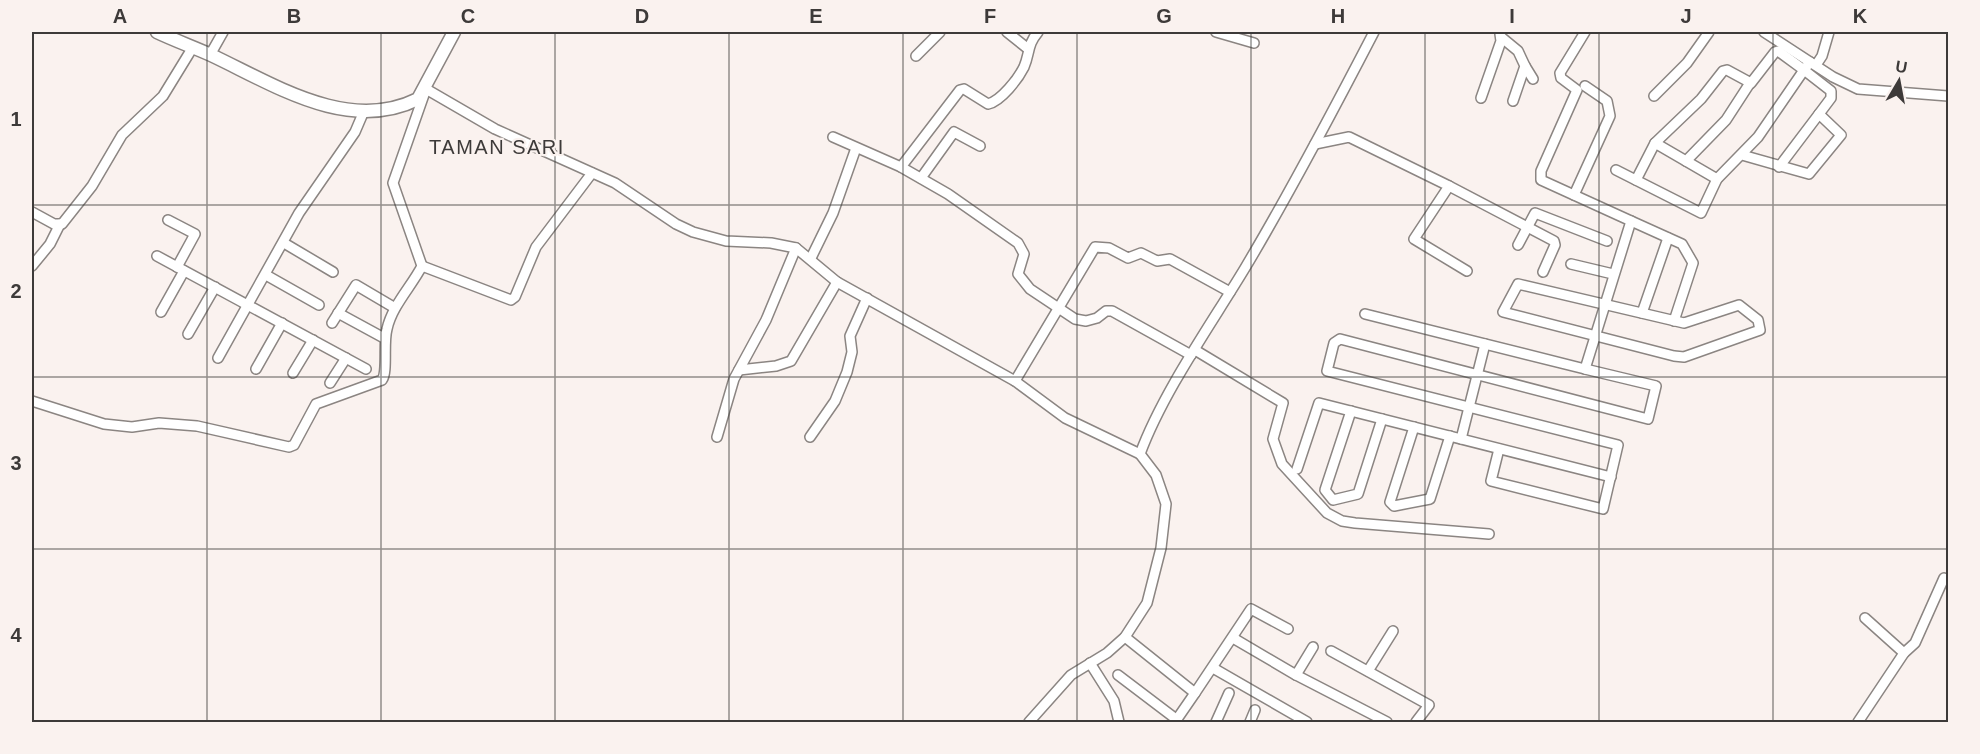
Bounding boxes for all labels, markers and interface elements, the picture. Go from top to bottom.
text: A [113,5,127,27]
text: B [287,5,301,27]
text: C [461,5,475,27]
text: D [635,5,649,27]
text: E [809,5,823,27]
text: F [984,5,996,27]
text: G [1156,5,1172,27]
text: H [1331,5,1345,27]
text: I [1509,5,1515,27]
text: J [1680,5,1692,27]
text: K [1853,5,1868,27]
north arrow [1869,51,1929,111]
text: U [1894,57,1909,76]
text: 1 [10,108,22,130]
district label: TAMAN SARI [429,136,565,158]
text: 2 [10,280,22,302]
text: 3 [10,452,22,474]
text: 4 [10,624,22,646]

